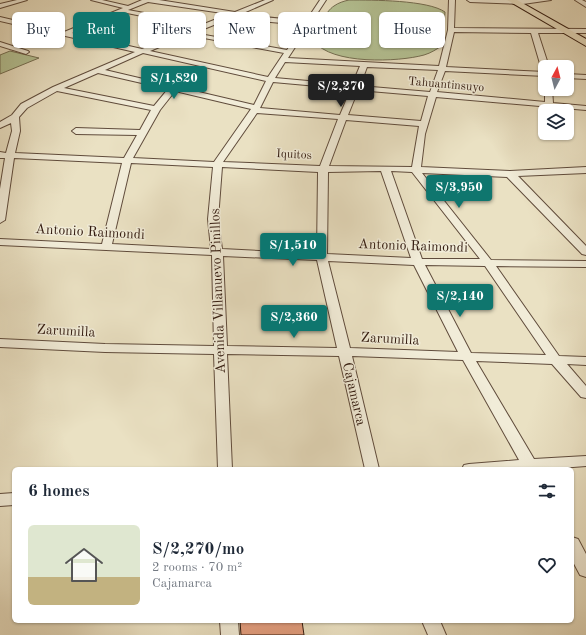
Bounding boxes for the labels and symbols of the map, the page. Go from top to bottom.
north arrow [538,60,574,96]
pin: S/1,820 [137,66,211,100]
pin: S/2,270 [304,74,378,108]
street label: Tahuantinsuyo [407,76,485,94]
street label: Iquitos [276,148,312,162]
pin: S/3,950 [422,175,496,209]
street label: Avenida Villanuevo Pinillos [208,208,228,374]
street label: Antonio Raimondi [35,222,145,242]
pin: S/1,510 [256,233,330,267]
street label: Antonio Raimondi [358,237,468,255]
pin: S/2,140 [423,284,497,318]
pin: S/2,360 [257,305,331,339]
street label: Zarumilla [36,322,96,340]
street label: Zarumilla [360,330,420,348]
street label: Cajamarca [340,361,368,427]

